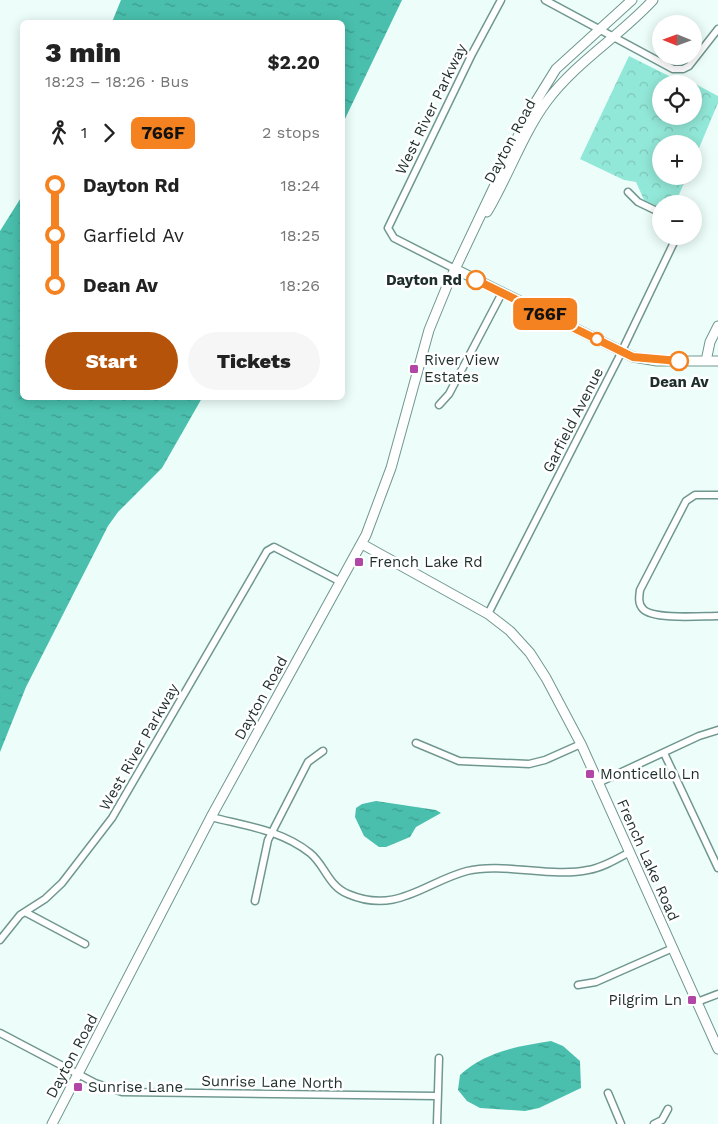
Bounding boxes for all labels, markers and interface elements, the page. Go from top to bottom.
north arrow [652,15,702,65]
map controls [652,15,702,245]
text: 3 min [45,36,121,69]
street label: West River Parkway [391,40,471,177]
text: $2.20 [267,51,320,74]
text: 18:23 – 18:26 · Bus [45,72,189,91]
button: locate [652,75,702,125]
street label: Dayton Road [480,96,540,186]
icon: walk [45,119,73,147]
icon: forward [95,119,123,147]
text: 766F [141,122,185,143]
text: 1 [81,123,87,142]
text: 2 stops [262,123,320,142]
button: + [652,135,702,185]
text: Dayton Rd [83,174,179,197]
text: 18:24 [281,176,320,195]
button: − [652,195,702,245]
text: Garfield Av [83,224,184,247]
text: 18:25 [281,226,320,245]
marker: Dayton Rd [466,270,486,290]
place label: Dayton Rd [386,271,462,289]
text: Dean Av [83,274,158,297]
text: 18:26 [280,276,320,295]
line badge: 766F [510,298,580,330]
text: 766F [523,303,567,324]
button: Start [45,332,178,390]
button: Tickets [188,332,320,390]
unlabelled marker [590,332,604,346]
place label: River View Estates [424,351,500,386]
marker: Dean Av [669,351,689,371]
marker: River View Estates [408,363,420,375]
street label: Garfield Avenue [539,364,607,476]
place label: Dean Av [649,373,709,391]
place label: French Lake Rd [369,553,483,571]
marker: French Lake Rd [353,556,365,568]
street label: Dayton Road [231,653,291,743]
street label: West River Parkway [95,680,183,814]
place label: Monticello Ln [600,765,700,783]
marker: Monticello Ln [584,768,596,780]
street label: French Lake Road [613,796,683,924]
place label: Pilgrim Ln [609,991,682,1009]
marker: Pilgrim Ln [686,994,698,1006]
street label: Dayton Road [42,1011,102,1101]
street label: Sunrise Lane North [201,1072,343,1092]
place label: Sunrise Lane [88,1078,183,1096]
marker: Sunrise Lane [72,1081,84,1093]

